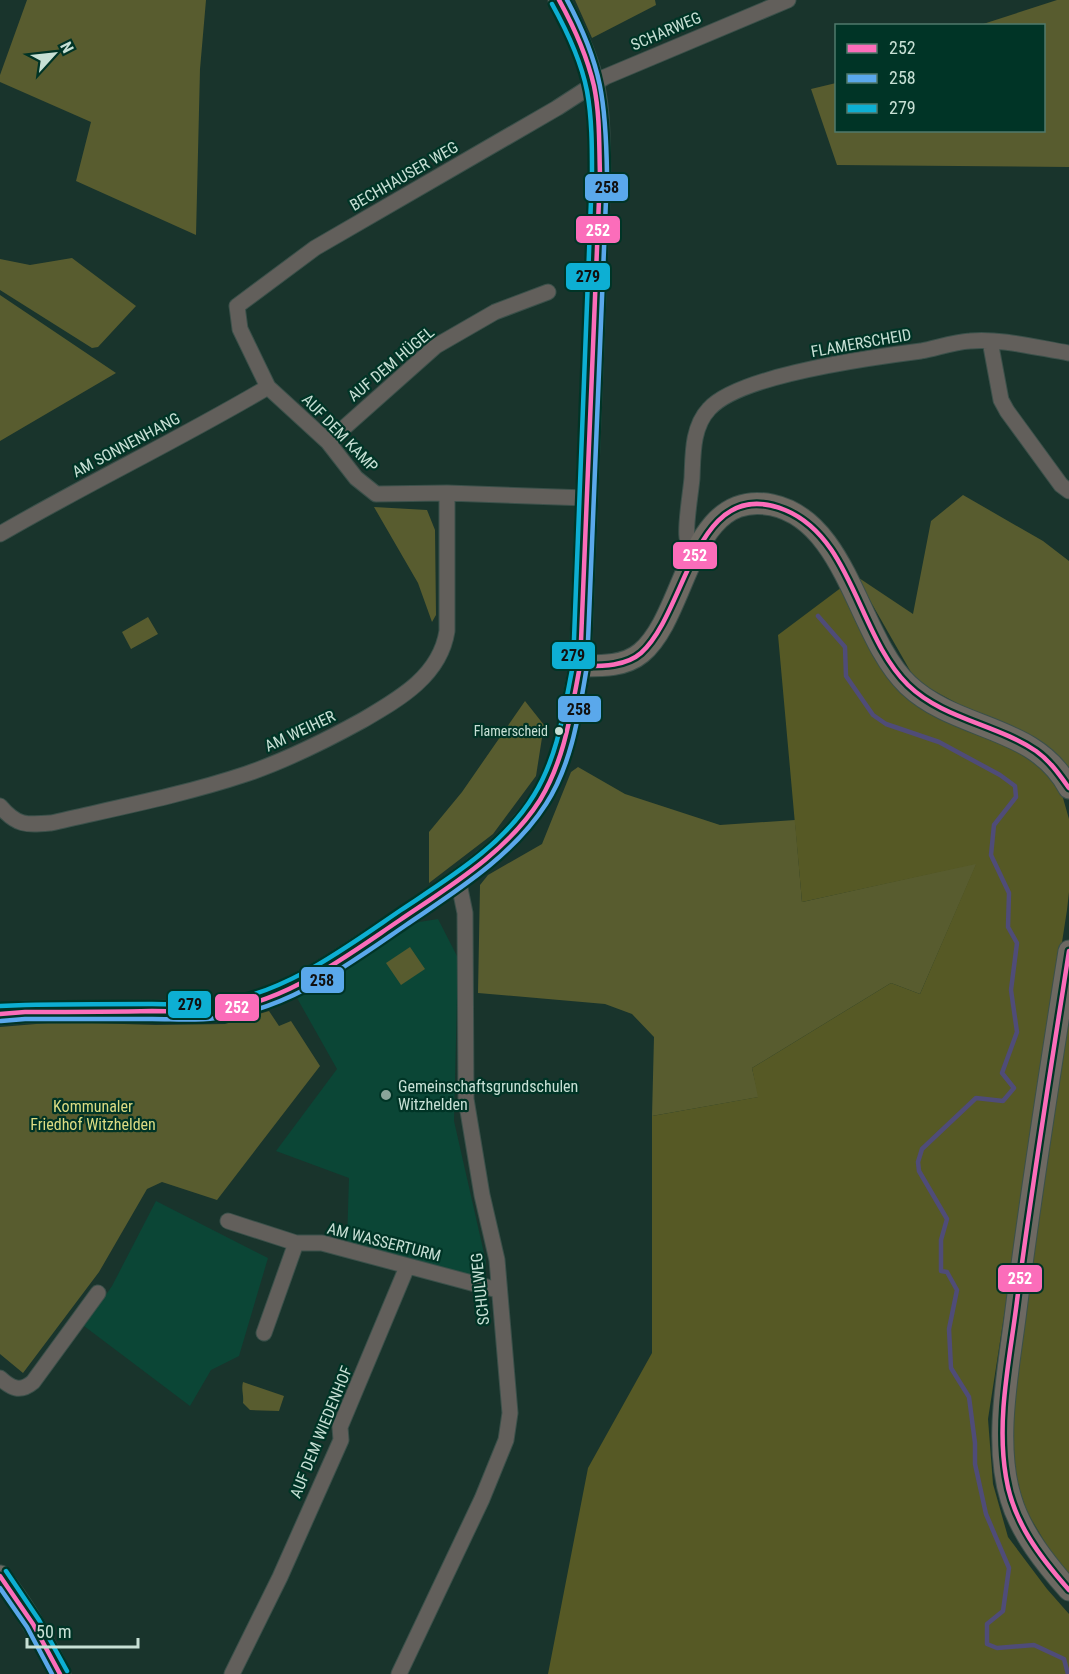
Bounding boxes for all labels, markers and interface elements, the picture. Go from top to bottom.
street label: SCHARWEG [628,8,704,54]
north arrow [24,24,84,84]
legend [835,24,1045,132]
text: 252 [889,37,916,58]
text: N [56,39,78,56]
text: 258 [889,67,916,88]
text: 279 [889,97,916,118]
street label: BECHHAUSER WEG [346,137,462,215]
line badge: 258 [584,173,629,202]
text: 258 [595,178,619,197]
line badge: 252 [575,215,621,244]
text: 252 [586,221,610,240]
line badge: 279 [565,262,611,291]
text: 279 [576,267,600,286]
street label: AUF DEM HÜGEL [344,322,438,405]
street label: FLAMERSCHEID [809,325,913,361]
street label: AUF DEM KAMP [298,390,382,476]
street label: AM SONNENHANG [69,409,183,481]
line badge: 252 [672,541,718,570]
text: 252 [683,546,707,565]
line badge: 279 [551,641,596,670]
text: 279 [561,646,585,665]
line badge: 258 [557,695,602,723]
text: 258 [567,700,591,719]
street label: AM WEIHER [262,706,339,756]
place label: Flamerscheid [474,723,548,739]
marker: Flamerscheid [553,725,565,737]
line badge: 258 [300,966,345,994]
text: 258 [310,971,334,990]
line badge: 279 [167,990,212,1019]
line badge: 252 [214,993,260,1022]
text: 279 [178,995,202,1014]
text: 252 [225,998,249,1017]
place label: Gemeinschaftsgrundschulen Witzhelden [398,1077,578,1114]
marker: Gemeinschaftsgrundschulen Witzhelden [379,1088,393,1102]
park label: Kommunaler Friedhof Witzhelden [30,1097,156,1134]
street label: AM WASSERTURM [325,1219,443,1265]
street label: SCHULWEG [467,1252,493,1326]
line badge: 252 [997,1264,1043,1293]
text: 252 [1008,1269,1032,1288]
street label: AUF DEM WIEDENHOF [286,1363,356,1501]
scale bar [27,1611,138,1649]
text: 50 m [36,1621,71,1642]

